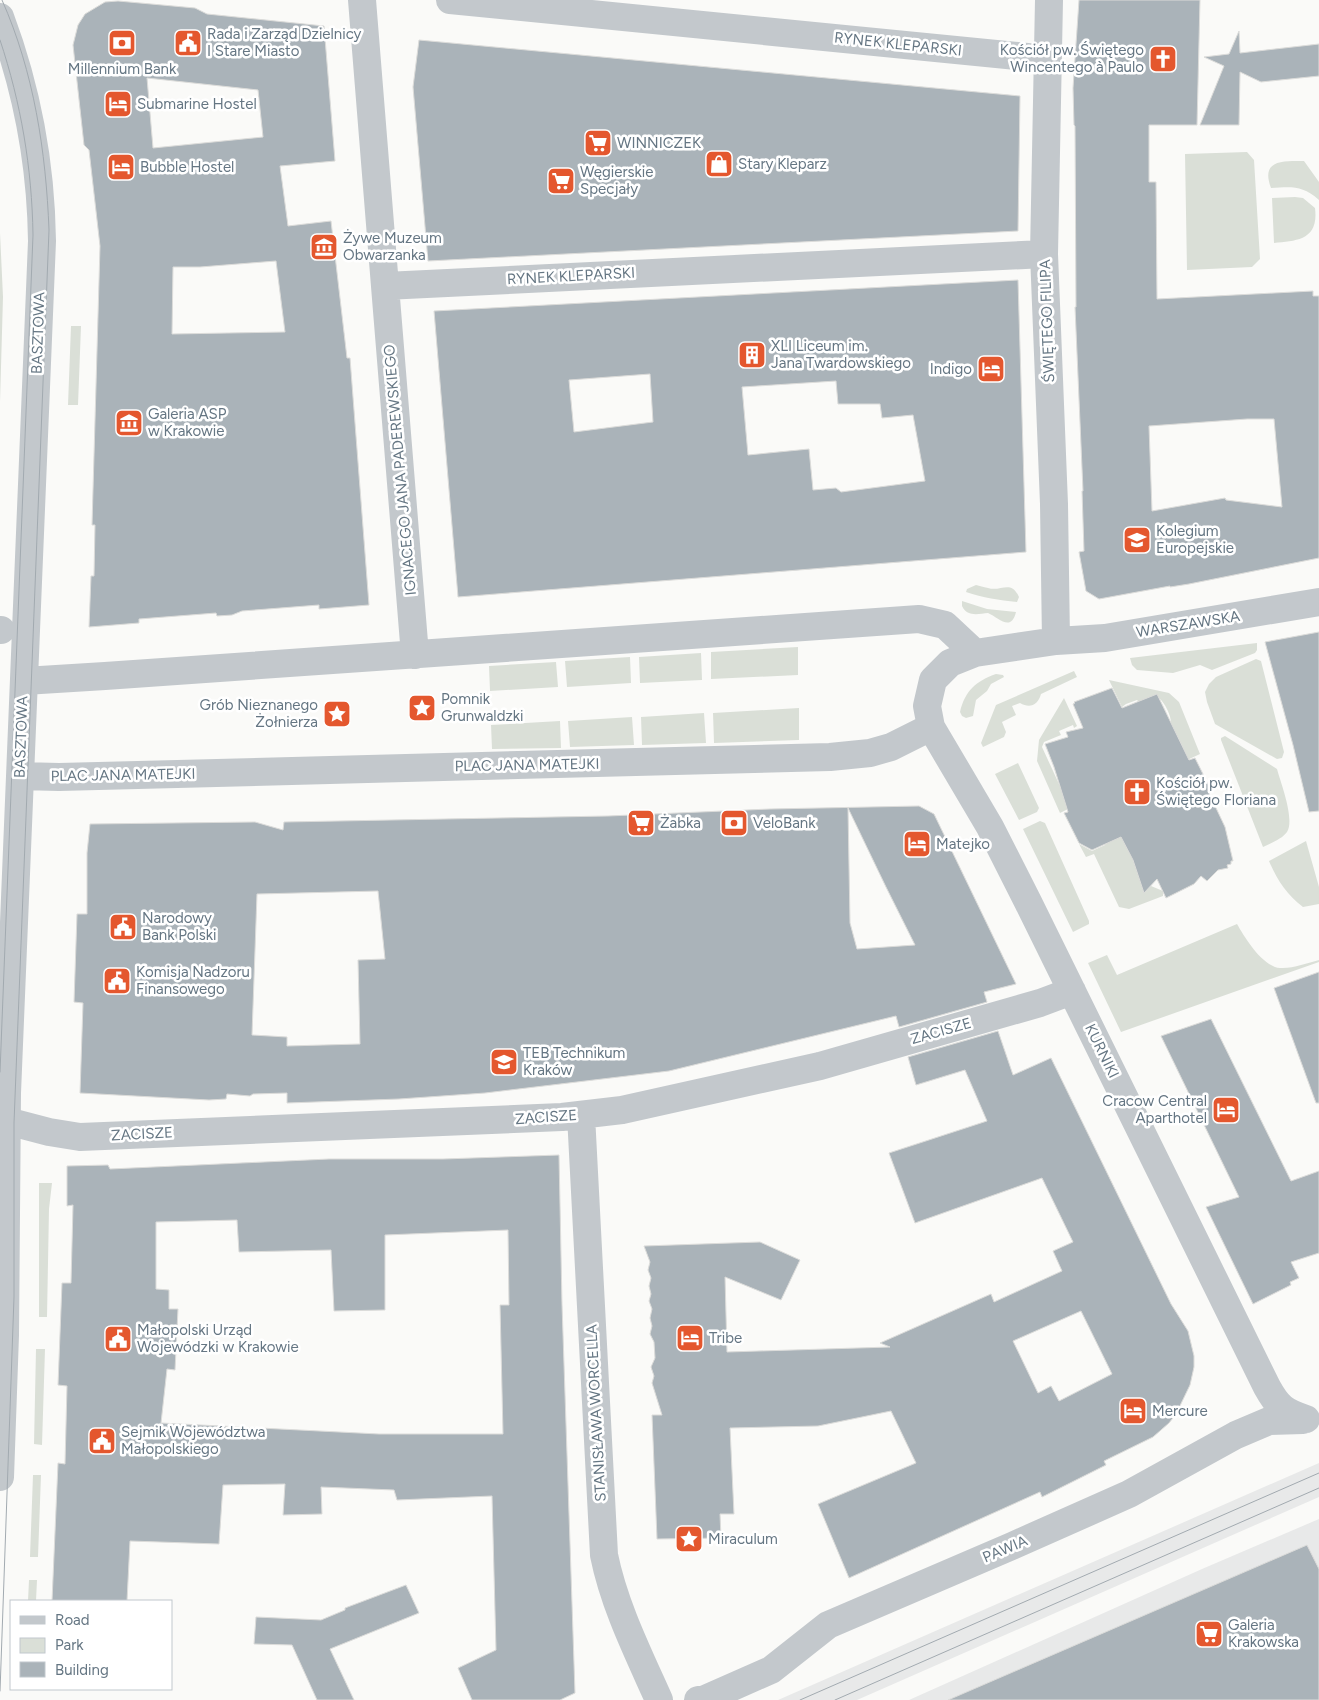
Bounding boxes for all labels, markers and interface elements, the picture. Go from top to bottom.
place label: Rada i Zarząd Dzielnicy I Stare Miasto [207,25,362,60]
bank icon: Millennium Bank [107,28,137,58]
public building icon: Rada i Zarząd Dzielnicy I Stare Miasto [173,28,203,58]
street label: RYNEK KLEPARSKI [833,28,963,60]
place label: Kościół pw. Świętego Wincentego à Paulo [1000,41,1144,76]
church icon: Kościół pw. Świętego Wincentego à Paulo [1148,44,1178,74]
place label: Millennium Bank [68,60,177,78]
hotel icon: Submarine Hostel [103,89,133,119]
place label: Submarine Hostel [137,95,257,113]
supermarket icon: WINNICZEK [583,128,613,158]
place label: WINNICZEK [617,134,702,152]
shop icon: Stary Kleparz [704,149,734,179]
hotel icon: Bubble Hostel [106,152,136,182]
place label: Stary Kleparz [738,155,827,173]
place label: Bubble Hostel [140,158,234,176]
place label: Węgierskie Specjały [580,163,653,198]
supermarket icon: Węgierskie Specjały [546,166,576,196]
place label: Żywe Muzeum Obwarzanka [343,229,442,264]
museum icon: Żywe Muzeum Obwarzanka [309,232,339,262]
street label: ŚWIĘTEGO FILIPA [1036,259,1058,383]
street label: RYNEK KLEPARSKI [506,264,636,288]
street label: BASZTOWA [28,292,48,374]
place label: XLI Liceum im. Jana Twardowskiego [771,337,911,372]
building icon: XLI Liceum im. Jana Twardowskiego [737,340,767,370]
street label: IGNACEGO JANA PADEREWSKIEGO [380,344,420,596]
hotel icon: Indigo [976,354,1006,384]
place label: Indigo [930,360,972,378]
place label: Galeria ASP w Krakowie [148,405,227,440]
museum icon: Galeria ASP w Krakowie [114,408,144,438]
place label: Kolegium Europejskie [1156,522,1234,557]
school or university icon: Kolegium Europejskie [1122,525,1152,555]
street label: WARSZAWSKA [1135,607,1241,641]
place label: Pomnik Grunwaldzki [441,690,524,725]
place icon: Pomnik Grunwaldzki [407,693,437,723]
street label: BASZTOWA [11,696,31,778]
place label: Grób Nieznanego Żołnierza [200,696,318,731]
place icon: Grób Nieznanego Żołnierza [322,699,352,729]
street label: PLAC JANA MATEJKI [454,755,600,775]
street label: PLAC JANA MATEJKI [50,765,196,785]
place label: Kościół pw. Świętego Floriana [1156,774,1276,809]
church icon: Kościół pw. Świętego Floriana [1122,777,1152,807]
supermarket icon: Żabka [626,808,656,838]
bank icon: VeloBank [719,808,749,838]
place label: Żabka [660,814,701,832]
place label: VeloBank [753,814,816,832]
hotel icon: Matejko [902,829,932,859]
place label: Matejko [936,835,990,853]
place label: Narodowy Bank Polski [142,909,216,944]
public building icon: Narodowy Bank Polski [108,912,138,942]
place label: Komisja Nadzoru Finansowego [136,963,250,998]
public building icon: Komisja Nadzoru Finansowego [102,966,132,996]
street label: ZACISZE [909,1014,973,1048]
street label: KURNIKI [1081,1021,1123,1081]
place label: TEB Technikum Kraków [523,1044,625,1079]
school or university icon: TEB Technikum Kraków [489,1047,519,1077]
place label: Cracow Central Aparthotel [1102,1092,1207,1127]
hotel icon: Cracow Central Aparthotel [1211,1095,1241,1125]
street label: ZACISZE [514,1106,578,1128]
street label: ZACISZE [111,1123,173,1145]
place label: Małopolski Urząd Wojewódzki w Krakowie [137,1321,299,1356]
hotel icon: Tribe [675,1323,705,1353]
public building icon: Małopolski Urząd Wojewódzki w Krakowie [103,1324,133,1354]
street label: STANISŁAWA WORCELLA [582,1324,610,1502]
place label: Tribe [709,1329,742,1347]
hotel icon: Mercure [1118,1396,1148,1426]
place label: Mercure [1152,1402,1208,1420]
place label: Sejmik Województwa Małopolskiego [121,1423,266,1458]
public building icon: Sejmik Województwa Małopolskiego [87,1426,117,1456]
place icon: Miraculum [674,1524,704,1554]
place label: Miraculum [708,1530,778,1548]
street label: PAWIA [980,1532,1030,1566]
legend [10,1600,172,1690]
text: Road [55,1611,90,1629]
place label: Galeria Krakowska [1228,1616,1299,1651]
supermarket icon: Galeria Krakowska [1194,1619,1224,1649]
text: Park [55,1636,84,1654]
text: Building [55,1661,109,1679]

